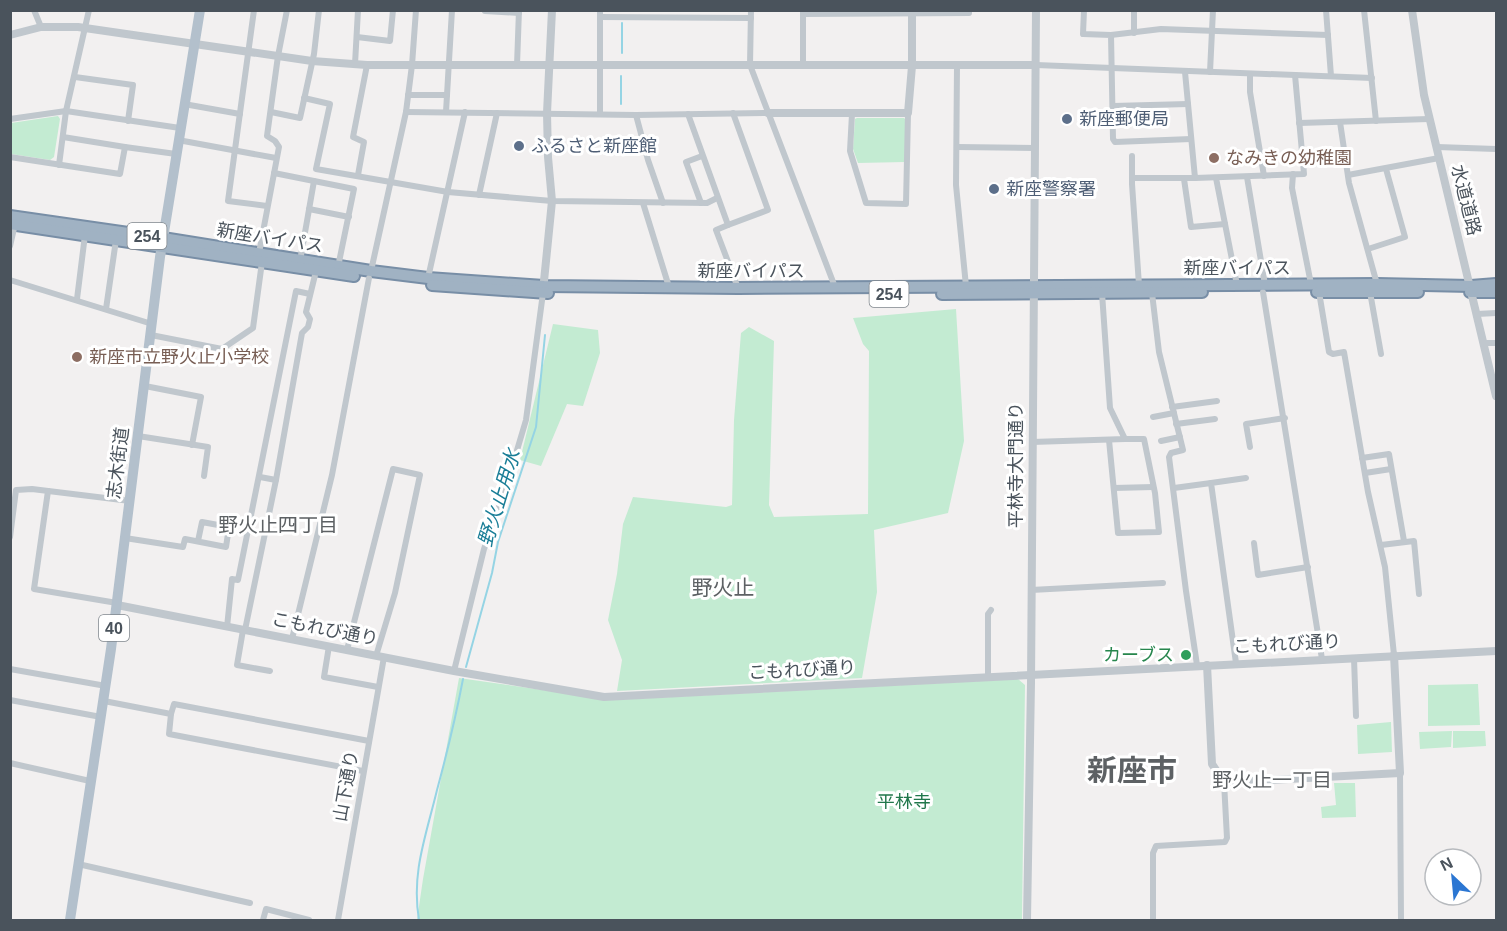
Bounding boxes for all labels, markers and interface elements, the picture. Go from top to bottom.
place label: 新座郵便局 [1079,109,1169,129]
marker: 新座郵便局 [1060,112,1074,126]
place label: ふるさと新座館 [531,136,657,156]
marker: ふるさと新座館 [512,139,526,153]
place label: なみきの幼稚園 [1226,148,1352,168]
marker: なみきの幼稚園 [1207,151,1221,165]
street label: 水道道路 [1448,163,1484,237]
place label: 新座警察署 [1006,179,1096,199]
marker: 新座警察署 [987,182,1001,196]
street label: 新座バイパス [215,220,325,256]
road number: 254 [128,223,166,249]
street label: 新座バイパス [1183,258,1291,278]
street label: 新座バイパス [697,261,805,281]
road number: 254 [870,281,908,307]
place label: 新座市立野火止小学校 [89,347,269,367]
marker: 新座市立野火止小学校 [70,350,84,364]
street label: 平林寺大門通り [1006,402,1026,528]
street label: 志木街道 [104,426,132,500]
water label: 野火止用水 [474,445,525,549]
district label: 野火止四丁目 [218,514,338,536]
district label: 野火止 [692,576,755,599]
street label: こもれび通り [270,609,380,649]
road number: 40 [99,615,129,641]
street label: こもれび通り [1233,631,1341,657]
place label: カーブス [1103,645,1174,665]
marker: カーブス [1179,648,1193,662]
street label: こもれび通り [748,657,856,683]
street label: 山下通り [330,749,362,823]
district label: 新座市 [1087,754,1177,787]
district label: 野火止一丁目 [1212,769,1332,791]
park label: 平林寺 [877,792,931,812]
north arrow [1423,847,1483,907]
text: N [1438,854,1456,874]

